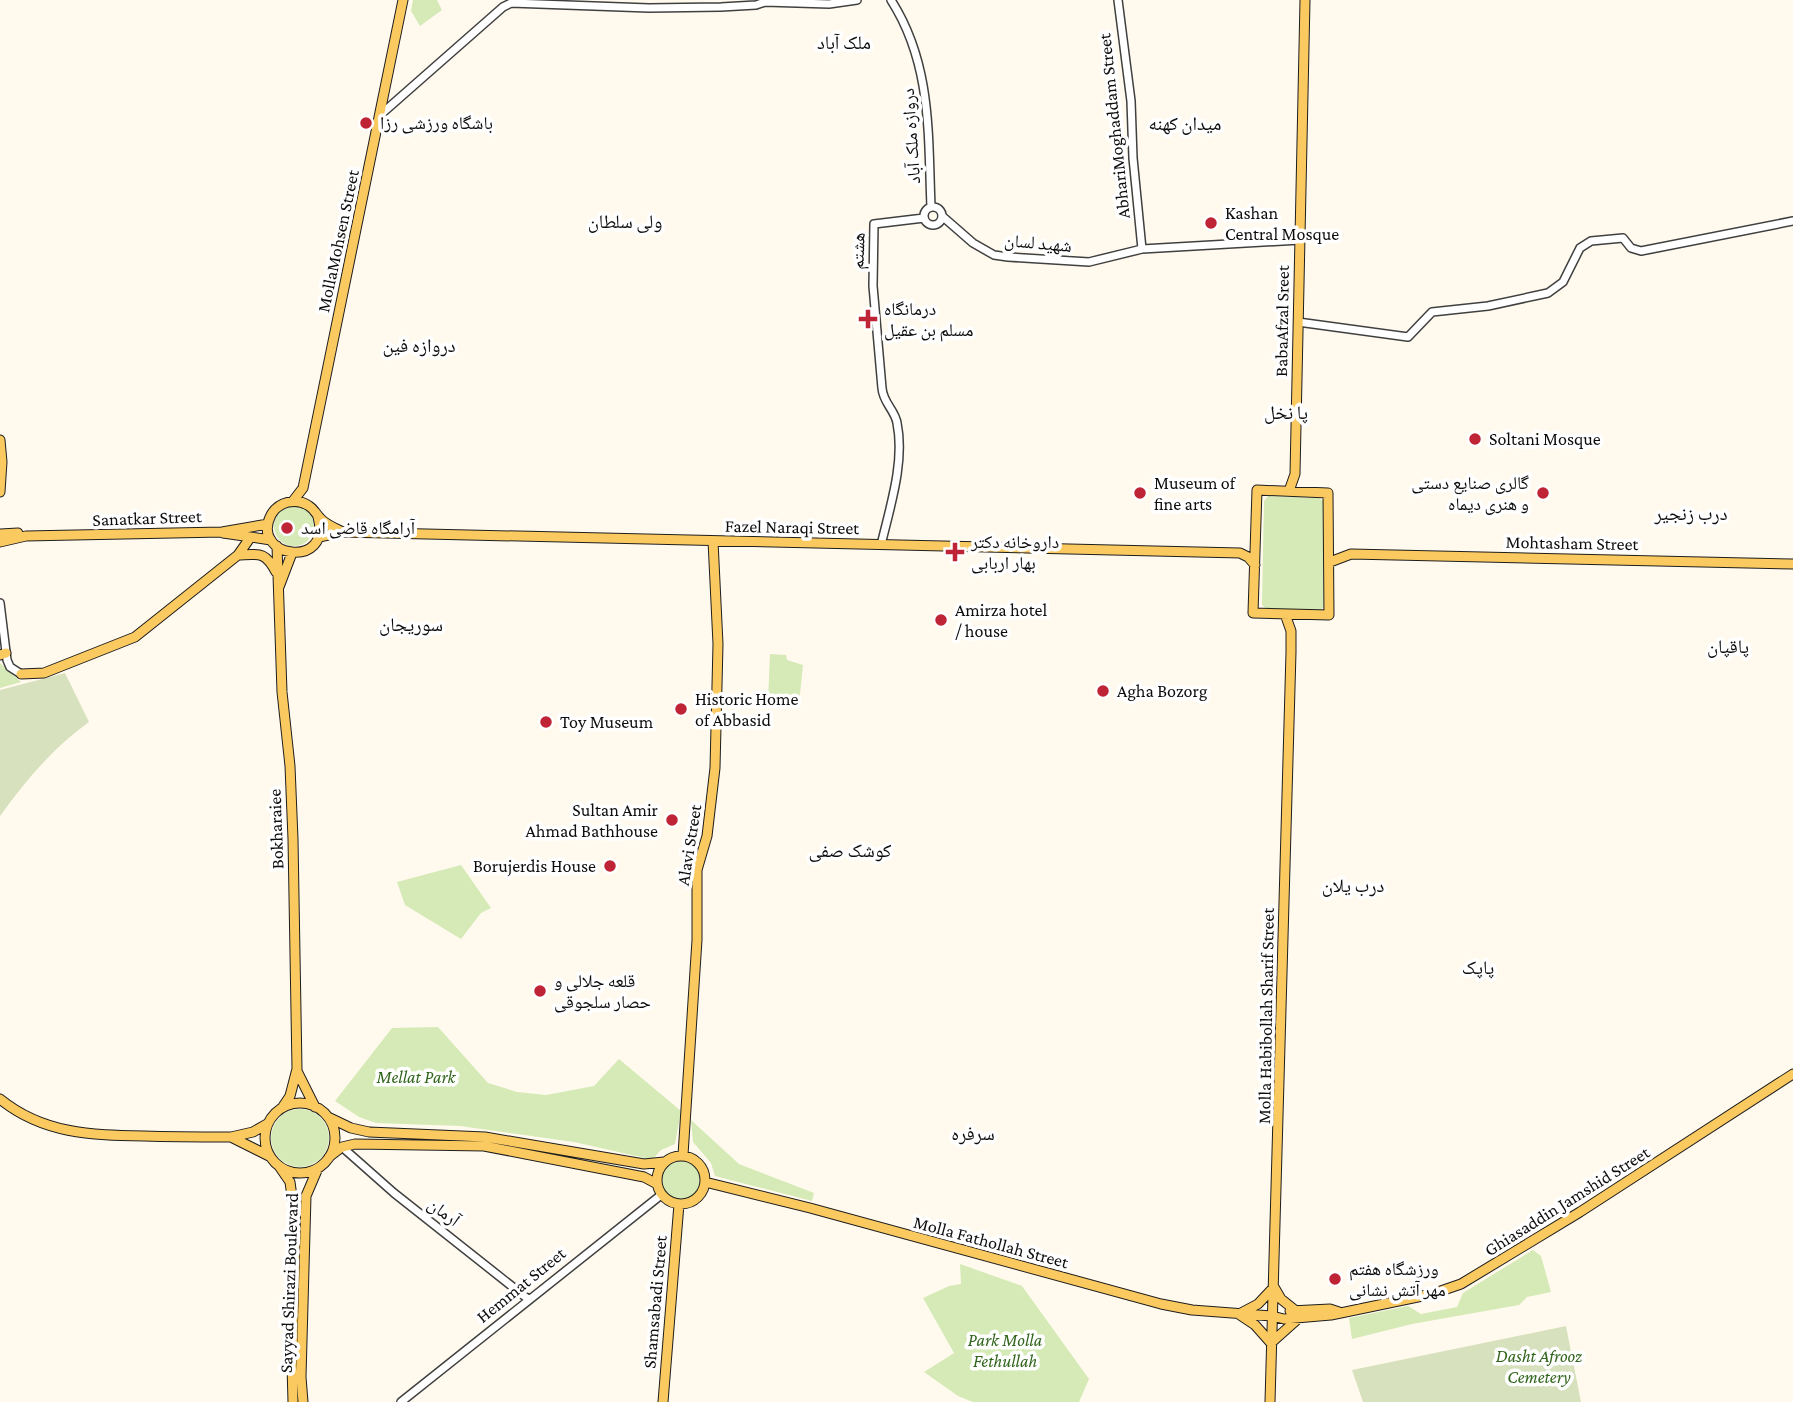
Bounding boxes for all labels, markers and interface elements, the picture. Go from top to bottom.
street label: AbhariMoghaddam Street [1094,31,1134,220]
district label: ملک آباد [817,32,871,54]
street label: دروازه ملک آباد [898,87,925,185]
place label: باشگاه ورزشی رزا [380,113,493,134]
district label: میدان کهنه [1149,113,1222,135]
marker: باشگاه ورزشی رزا [358,115,374,131]
street label: MollaMohsen Street [313,167,363,314]
place label: Kashan Central Mosque [1225,203,1339,244]
district label: ولی سلطان [588,211,662,233]
marker: Kashan Central Mosque [1203,215,1219,231]
street label: شهید لسان [1003,230,1073,257]
street label: هشتم [847,232,871,270]
street label: BabaAfzal Sreet [1271,264,1293,377]
place label: درمانگاه مسلم بن عقیل [884,299,973,342]
marker: درمانگاه مسلم بن عقیل [858,309,878,329]
district label: دروازه فین [382,335,456,357]
district label: پا نخل [1264,402,1308,424]
place label: Soltani Mosque [1489,429,1601,449]
marker: Soltani Mosque [1467,431,1483,447]
place label: Museum of fine arts [1154,473,1237,514]
place label: گالری صنایع دستی و هنری دیماه [1411,473,1530,515]
marker: Museum of fine arts [1132,485,1148,501]
marker: گالری صنایع دستی و هنری دیماه [1535,485,1551,501]
district label: درب زنجیر [1653,503,1728,525]
street label: Sanatkar Street [92,506,203,530]
street label: Fazel Naraqi Street [725,516,860,538]
place label: آرامگاه قاضی اسد [301,518,415,539]
marker: آرامگاه قاضی اسد [279,520,295,536]
place label: داروخانه دکتر بهار اربابی [970,532,1059,574]
street label: Mohtasham Street [1505,532,1640,554]
marker: داروخانه دکتر بهار اربابی [945,542,965,562]
place label: Amirza hotel / house [955,600,1047,641]
marker: Amirza hotel / house [933,612,949,628]
district label: سوریجان [379,614,443,636]
district label: پاقپان [1707,636,1749,658]
place label: Agha Bozorg [1117,681,1208,701]
marker: Agha Bozorg [1095,683,1111,699]
place label: Historic Home of Abbasid [695,689,799,730]
marker: Historic Home of Abbasid [673,701,689,717]
place label: Toy Museum [560,712,654,732]
marker: Toy Museum [538,714,554,730]
street label: Bokharaiee [265,788,287,869]
place label: Sultan Amir Ahmad Bathhouse [526,800,659,841]
street label: Alavi Street [673,802,705,887]
marker: Sultan Amir Ahmad Bathhouse [664,812,680,828]
district label: کوشک صفی [809,840,892,862]
place label: Borujerdis House [473,856,596,877]
marker: Borujerdis House [602,858,618,874]
district label: درب یلان [1322,875,1384,897]
street label: Molla Habibollah Sharif Street [1254,907,1278,1124]
district label: پاپک [1462,957,1494,979]
place label: قلعه جلالی و حصار سلجوقی [554,971,651,1013]
marker: قلعه جلالی و حصار سلجوقی [532,983,548,999]
park label: Mellat Park [376,1067,457,1087]
district label: سرفره [951,1123,995,1145]
street label: Ghiasaddin Jamshid Street [1481,1141,1654,1260]
street label: Sayyad Shirazi Boulevard [276,1192,302,1373]
street label: آرمان [424,1194,464,1231]
street label: Molla Fathollah Street [911,1212,1072,1273]
street label: Shamsabadi Street [639,1234,671,1369]
street label: Hemmat Street [473,1242,570,1327]
place label: ورزشگاه هفتم مهر آتش نشانی [1349,1259,1446,1301]
marker: ورزشگاه هفتم مهر آتش نشانی [1327,1271,1343,1287]
park label: Park Molla Fethullah [968,1330,1043,1371]
park label: Dasht Afrooz Cemetery [1496,1346,1582,1387]

